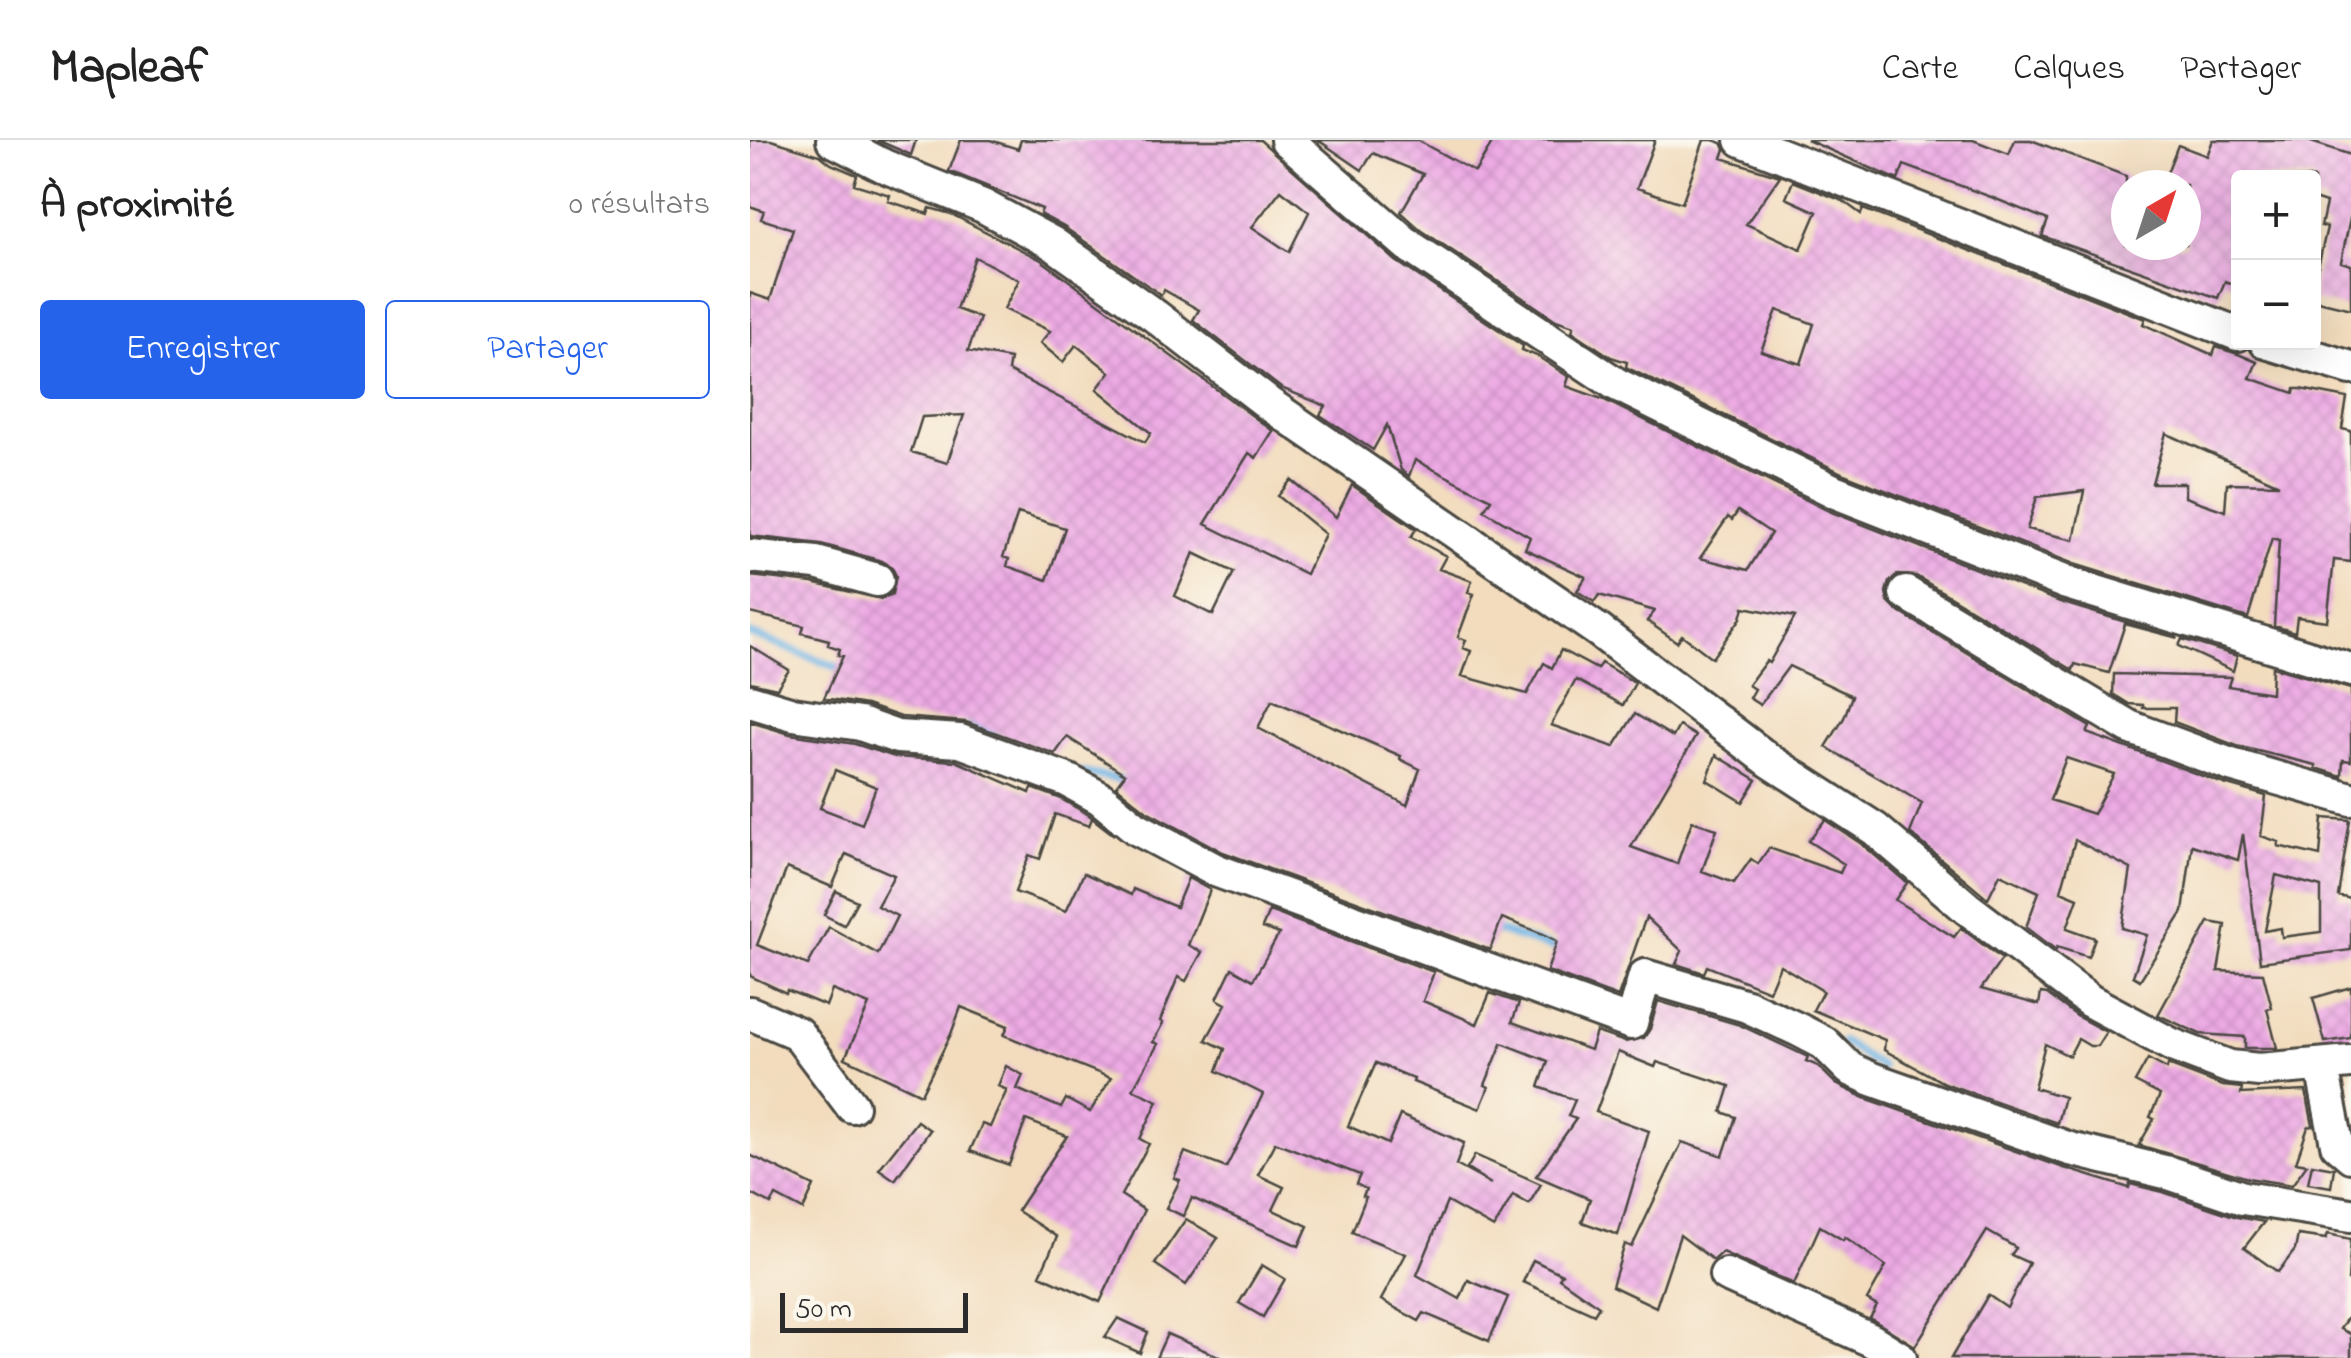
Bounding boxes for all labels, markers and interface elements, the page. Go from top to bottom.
text: Mapleaf [50,34,208,104]
text: Carte [1882,44,1958,95]
text: Calques [2013,44,2125,95]
text: Partager [2180,44,2301,95]
north arrow [2111,170,2201,260]
map controls [2231,170,2321,350]
button: + [2231,170,2321,260]
text: À proximité [40,175,234,236]
text: 0 résultats [569,182,710,229]
button: − [2231,260,2321,350]
button: Enregistrer [40,300,365,399]
button: Partager [385,300,710,399]
scale bar [780,1288,968,1332]
text: 50 m [795,1290,852,1331]

